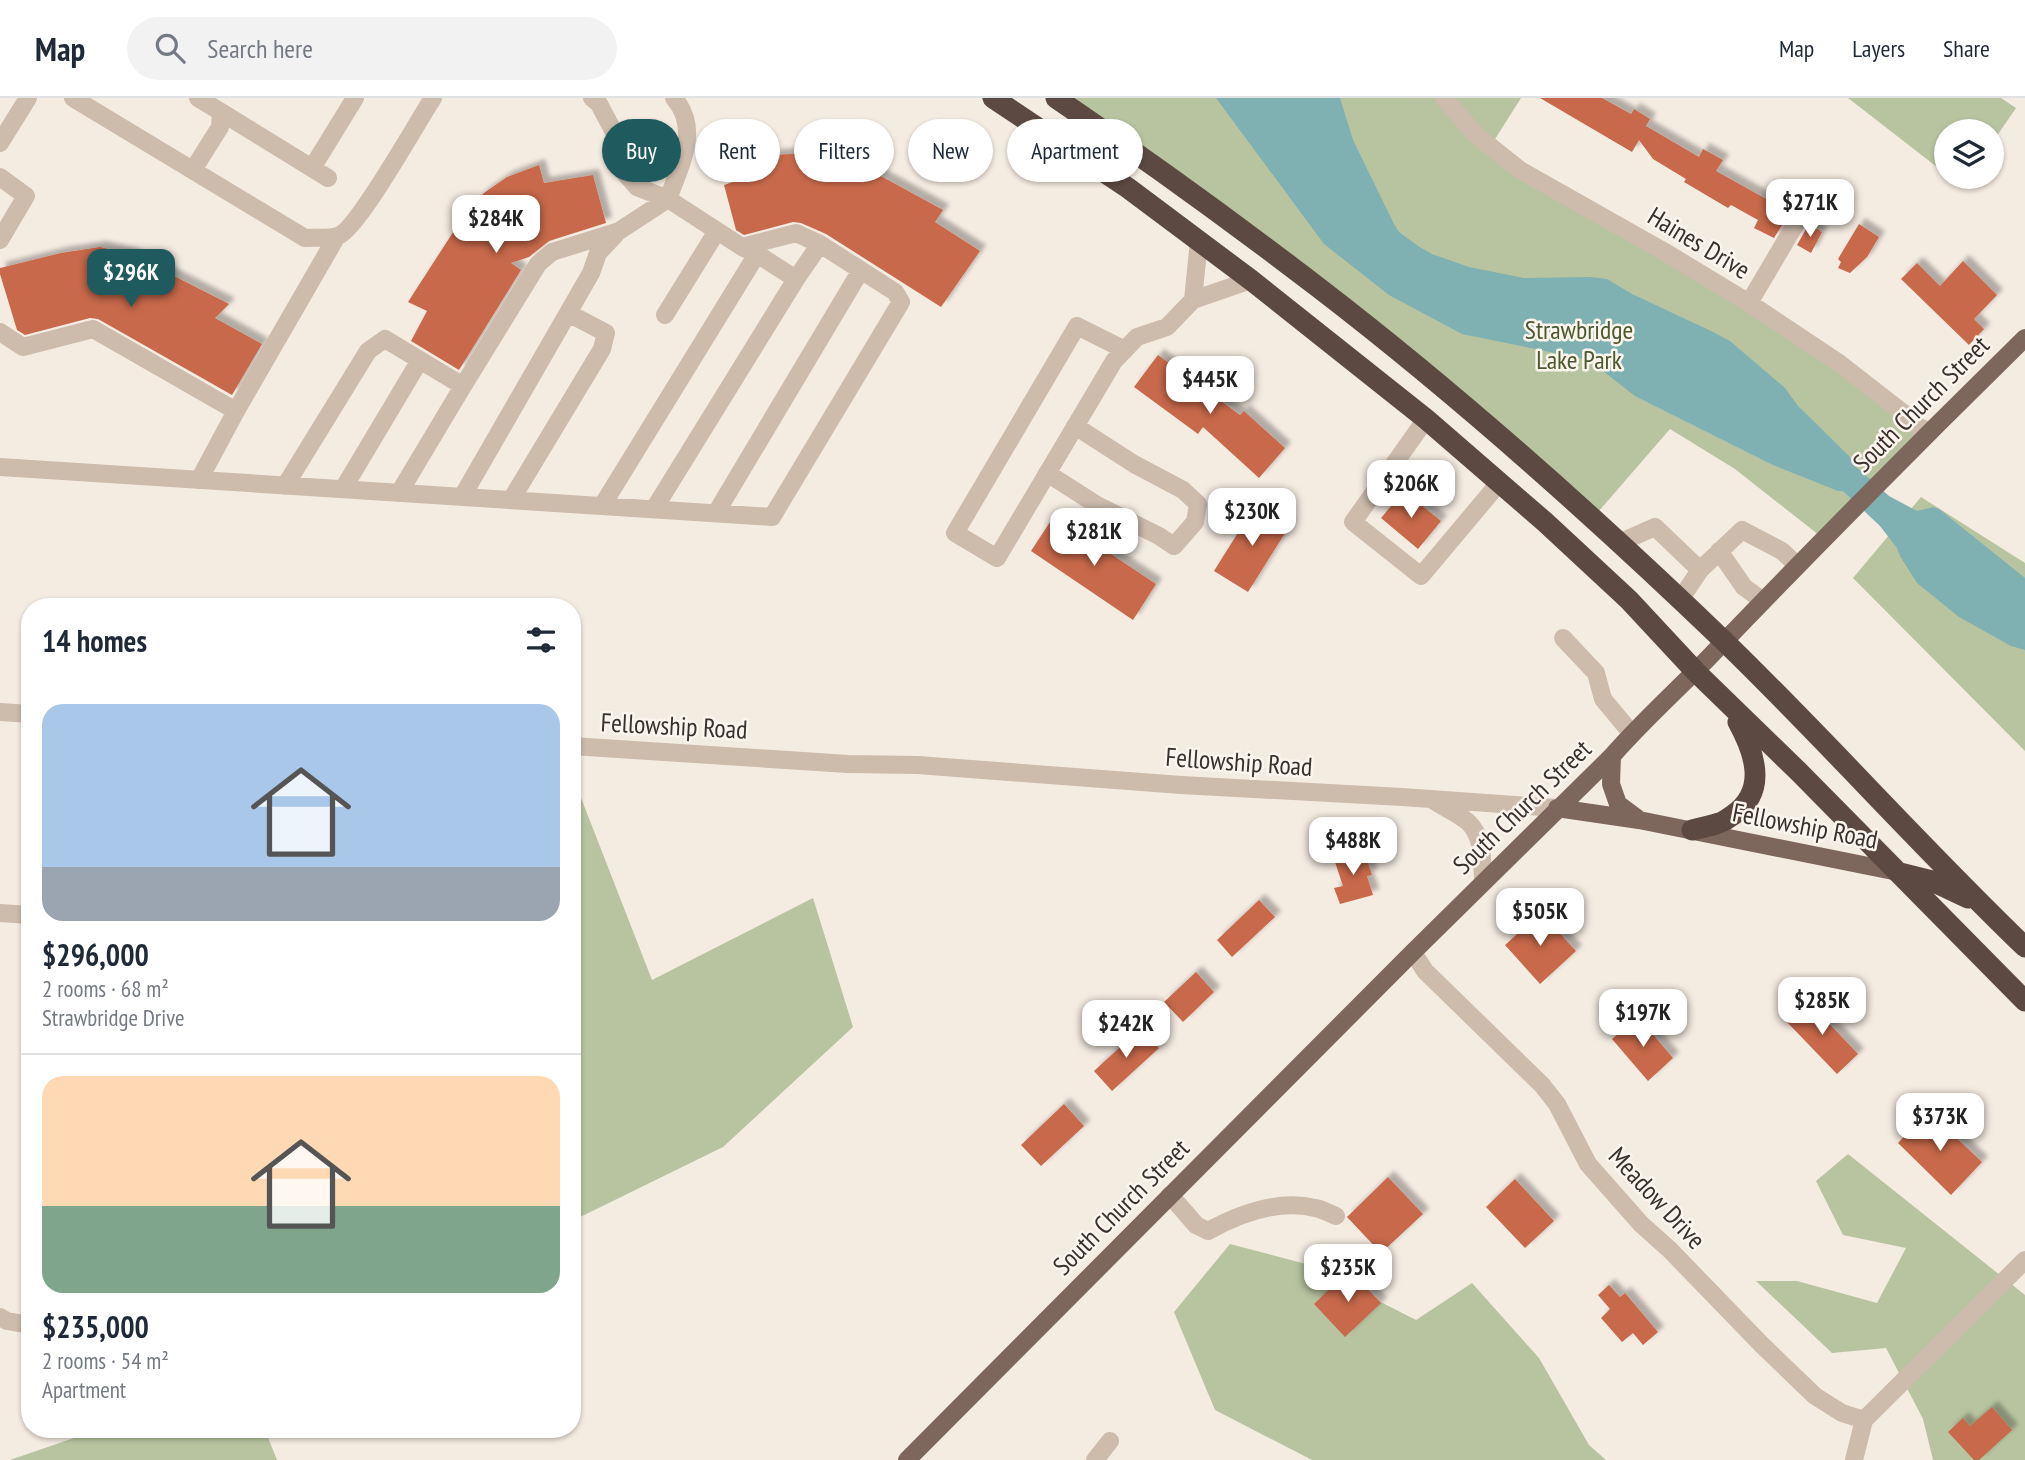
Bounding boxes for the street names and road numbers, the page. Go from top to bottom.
street label: Haines Drive [1642,199,1756,286]
street label: South Church Street [1846,329,1996,479]
street label: Fellowship Road [600,705,748,746]
street label: South Church Street [1446,732,1598,881]
street label: Fellowship Road [1165,740,1313,783]
street label: Fellowship Road [1730,795,1880,856]
street label: South Church Street [1046,1132,1196,1282]
street label: Meadow Drive [1602,1140,1713,1256]

